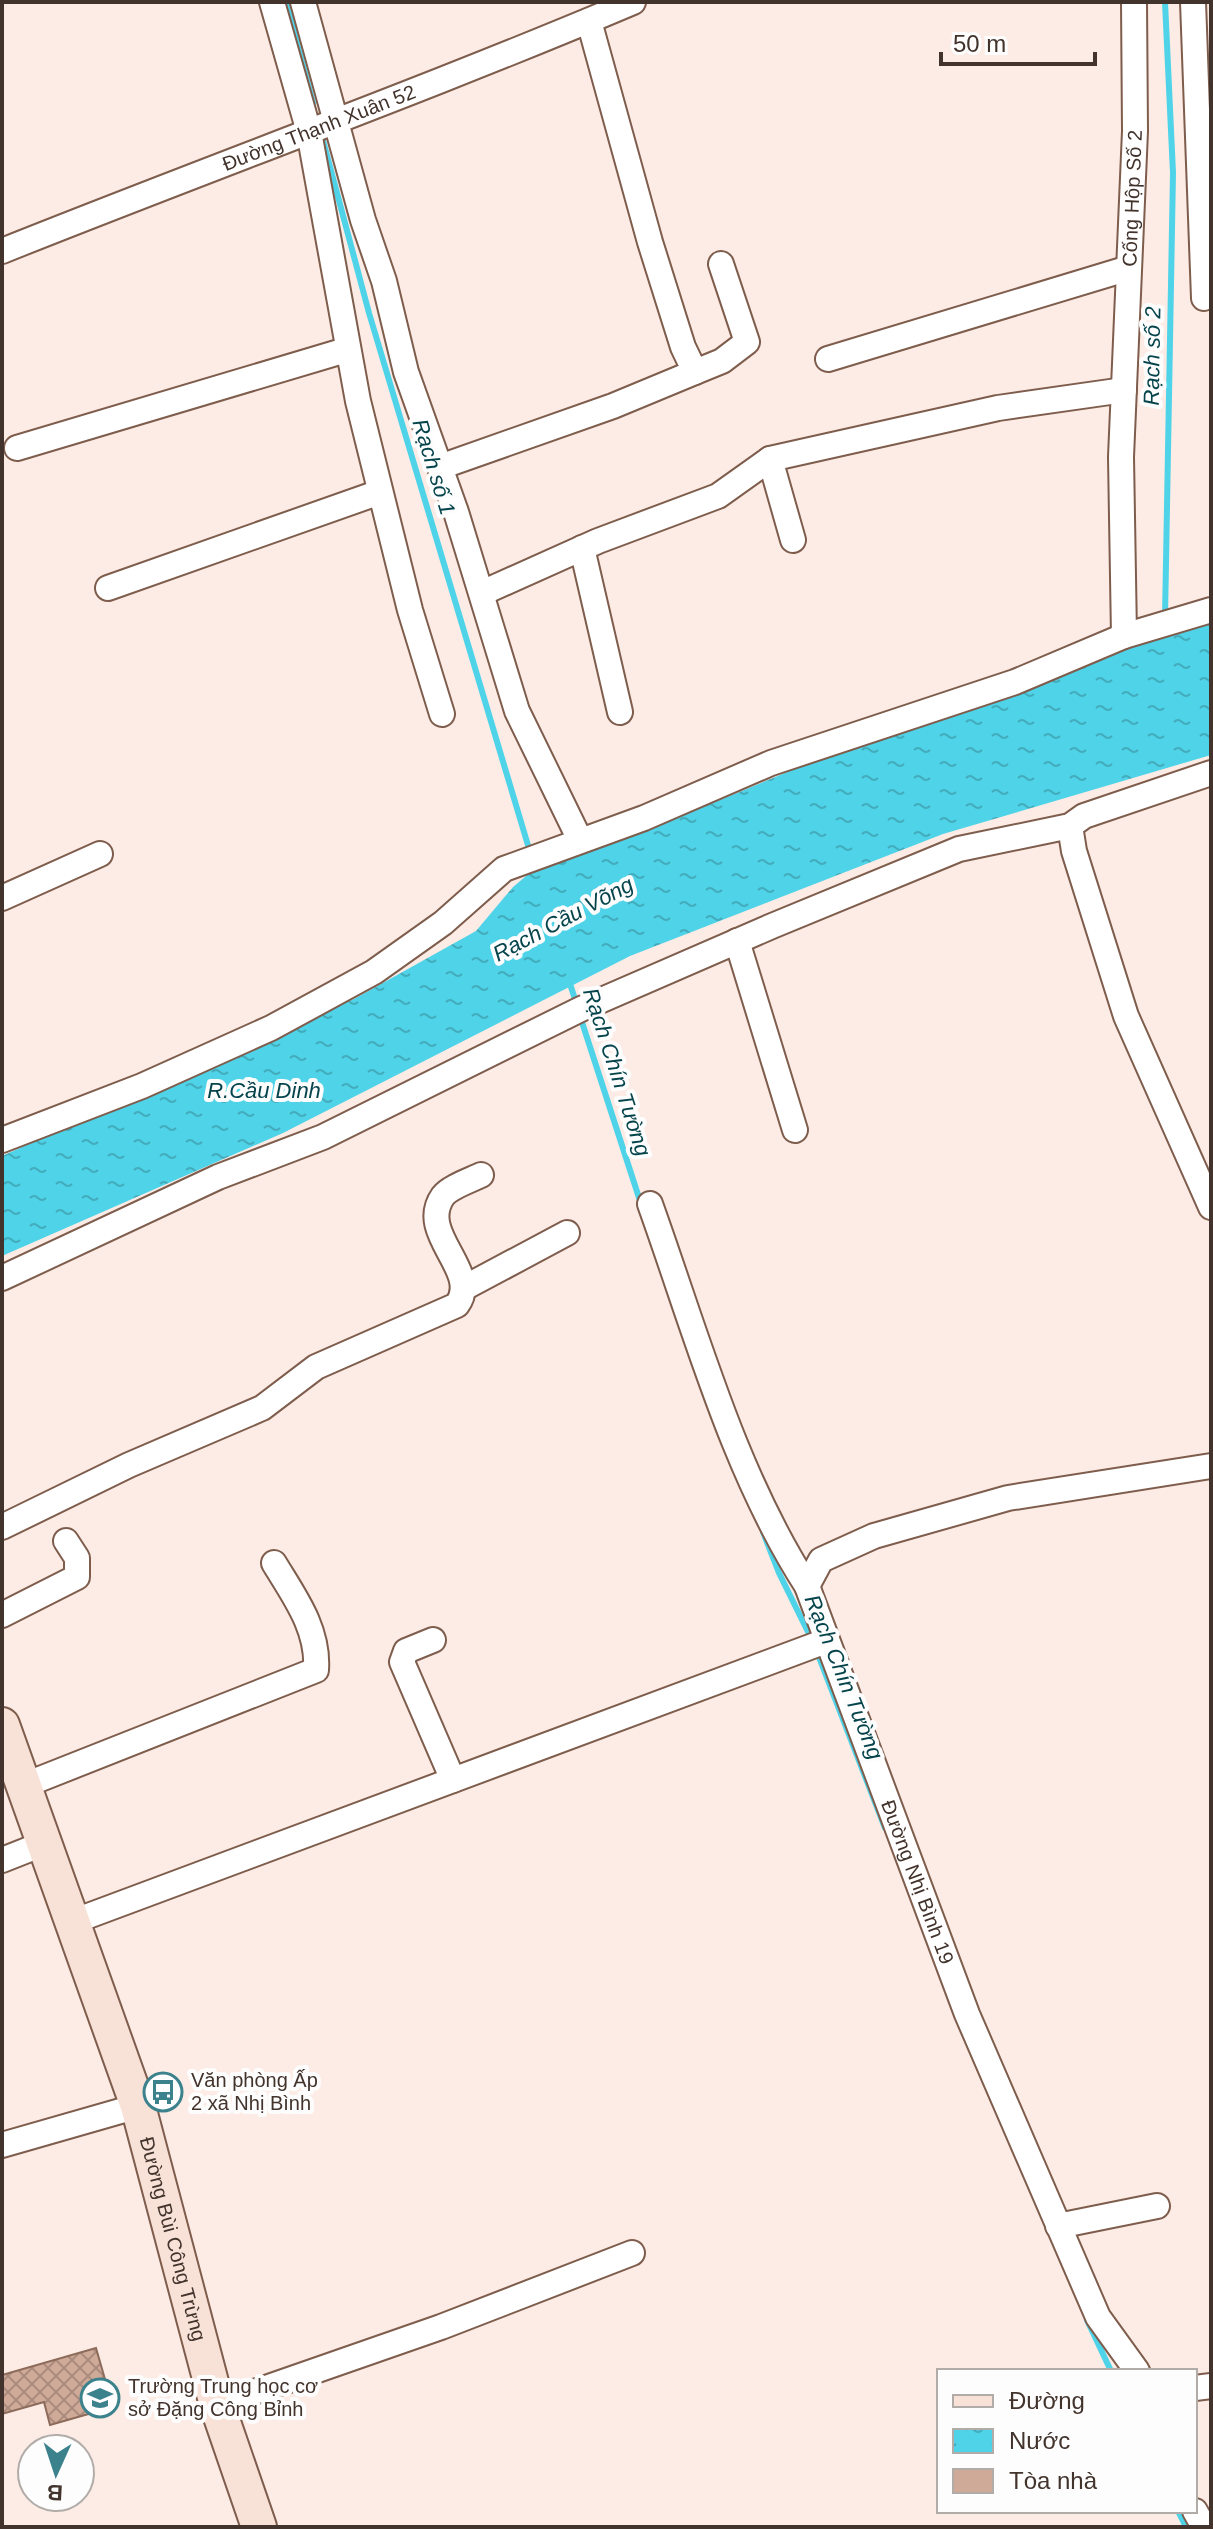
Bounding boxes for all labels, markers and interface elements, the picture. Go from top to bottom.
scale bar [941,16,1095,66]
text: 50 m [953,30,1006,57]
street label: Đường Thạnh Xuân 52 [219,80,419,175]
street label: Cống Hộp Số 2 [1118,129,1146,267]
water label: Rạch số 2 [1139,306,1165,406]
water label: Rạch số 1 [408,416,460,518]
water label: Rạch Cầu Võng [489,871,638,966]
water label: Rạch Chín Tường [578,985,656,1160]
water label: R.Cầu Dinh [207,1078,321,1103]
water label: Rạch Chín Tường [800,1591,889,1764]
street label: Đường Nhị Bình 19 [877,1797,958,1967]
place label: Văn phòng Ấp 2 xã Nhị Bình [191,2069,318,2114]
bus stop icon: Văn phòng Ấp 2 xã Nhị Bình [142,2071,184,2113]
street label: Đường Bùi Công Trừng [136,2135,211,2343]
legend [937,2369,1197,2513]
place label: Trường Trung học cơ sở Đặng Công Bỉnh [128,2375,318,2420]
school or university icon: Trường Trung học cơ sở Đặng Công Bỉnh [79,2377,121,2419]
text: Đường [1009,2387,1085,2414]
text: Nước [1009,2427,1070,2454]
north arrow [16,2433,96,2513]
text: Tòa nhà [1009,2467,1098,2494]
text: B [46,2480,64,2505]

